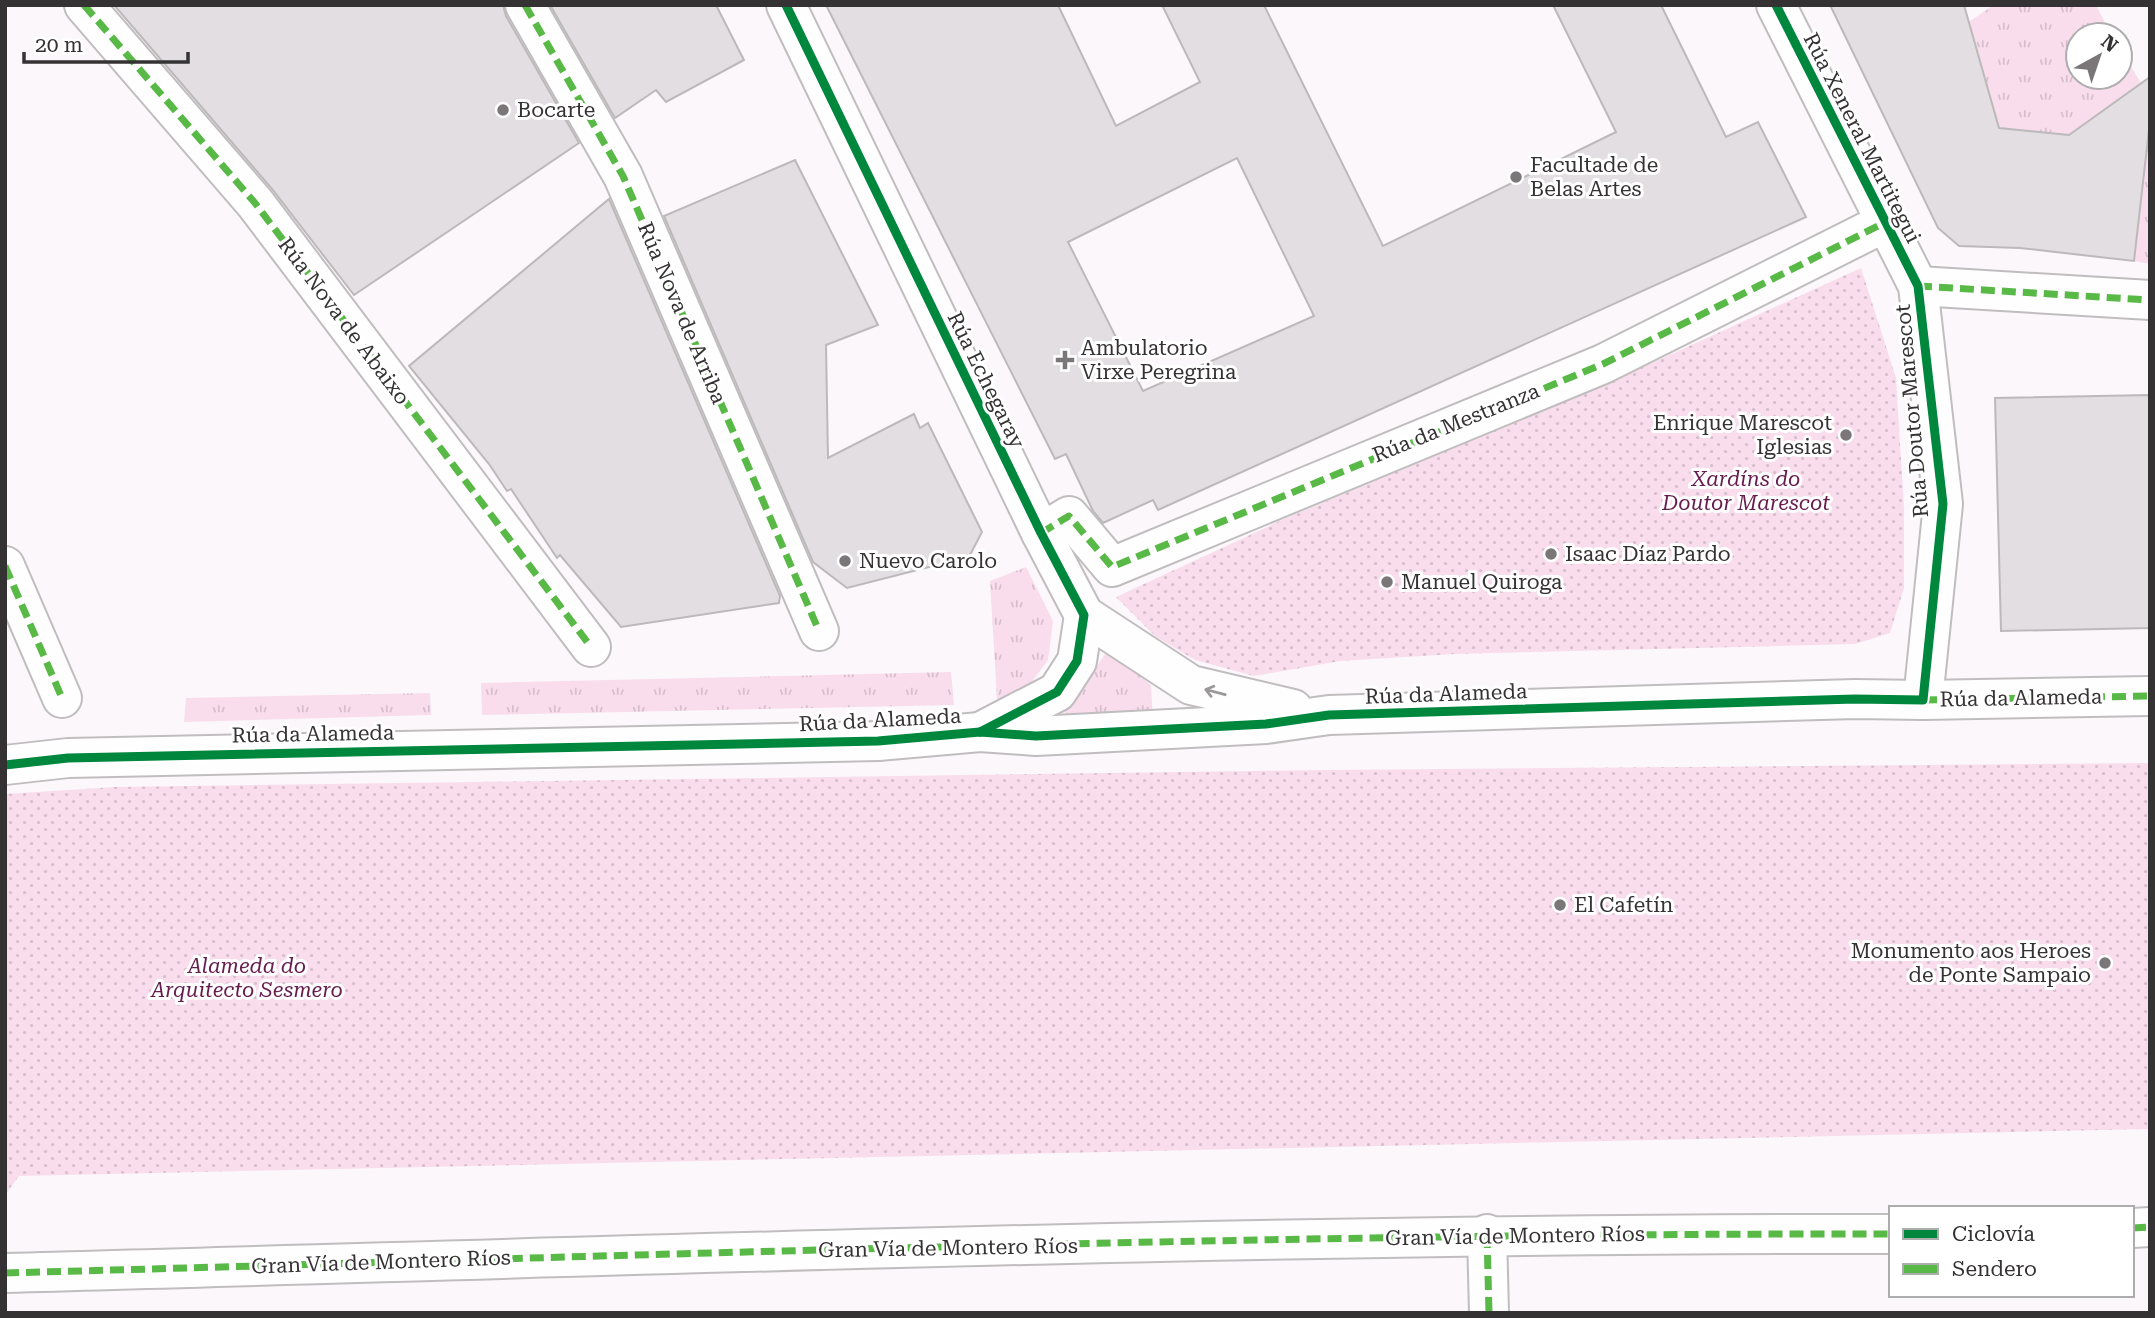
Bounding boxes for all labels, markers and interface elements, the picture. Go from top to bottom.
scale bar [24,21,189,65]
north arrow [2064,21,2134,91]
street label: Rúa Xeneral Martitegui [1799,29,1926,247]
text: N [2097,30,2123,57]
text: 20 m [35,33,83,57]
place label: Bocarte [517,98,595,122]
marker: Bocarte [495,102,511,118]
place label: Facultade de Belas Artes [1530,153,1658,201]
marker: Facultade de Belas Artes [1508,169,1524,185]
street label: Rúa Nova de Arriba [633,218,731,408]
street label: Rúa Nova de Abaixo [273,233,415,409]
street label: Rúa Doutor Marescot [1891,303,1933,519]
street label: Rúa Echegaray [943,308,1030,453]
place label: Ambulatorio Virxe Peregrina [1081,336,1237,384]
marker: Ambulatorio Virxe Peregrina [1055,350,1075,370]
street label: Rúa da Mestranza [1369,378,1544,467]
place label: Enrique Marescot Iglesias [1653,411,1832,459]
marker: Enrique Marescot Iglesias [1838,427,1854,443]
park label: Xardíns do Doutor Marescot [1661,467,1830,515]
place label: Isaac Díaz Pardo [1565,542,1731,566]
marker: Isaac Díaz Pardo [1543,546,1559,562]
place label: Nuevo Carolo [859,549,997,573]
marker: Nuevo Carolo [837,553,853,569]
place label: Manuel Quiroga [1401,570,1563,594]
marker: Manuel Quiroga [1379,574,1395,590]
street label: Rúa da Alameda [1364,679,1528,709]
one-way arrow [1204,685,1226,698]
street label: Rúa da Alameda [1939,685,2103,711]
street label: Rúa da Alameda [798,704,962,736]
street label: Rúa da Alameda [231,721,395,747]
place label: El Cafetín [1574,893,1674,917]
marker: El Cafetín [1552,897,1568,913]
place label: Monumento aos Heroes de Ponte Sampaio [1851,939,2091,987]
park label: Alameda do Arquitecto Sesmero [149,954,343,1002]
marker: Monumento aos Heroes de Ponte Sampaio [2097,955,2113,971]
legend [1889,1206,2134,1297]
street label: Gran Vía de Montero Ríos [1385,1222,1645,1250]
text: Ciclovía [1952,1222,2036,1246]
street label: Gran Vía de Montero Ríos [818,1234,1078,1262]
street label: Gran Vía de Montero Ríos [251,1245,511,1279]
text: Sendero [1952,1257,2037,1281]

